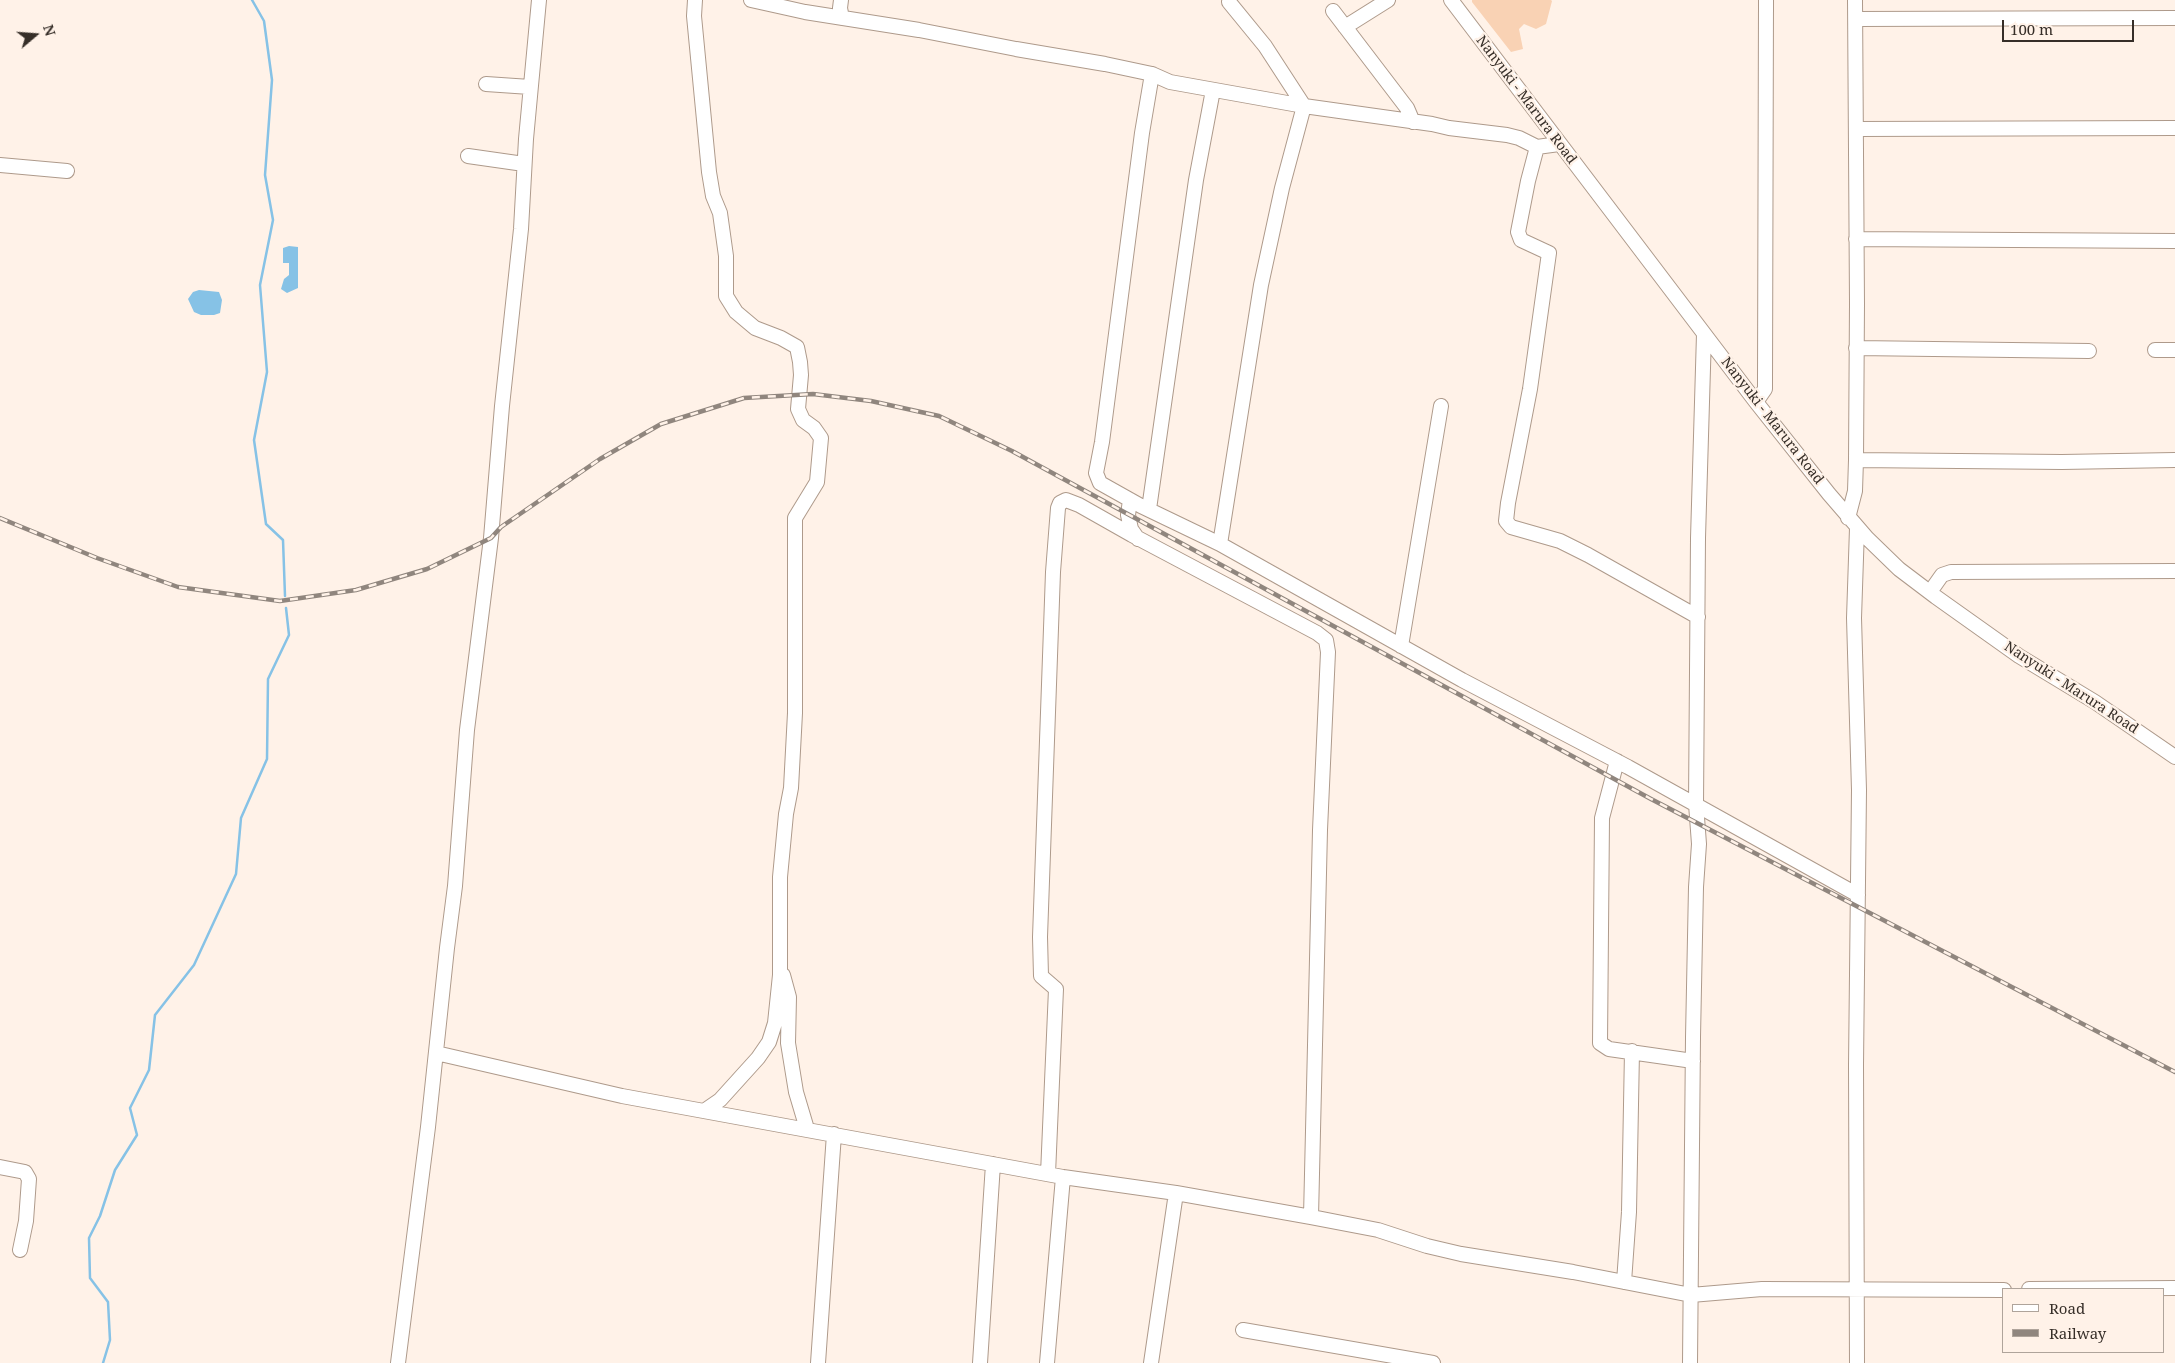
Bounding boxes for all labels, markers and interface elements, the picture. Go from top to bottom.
north arrow [10,10,60,60]
scale bar [2005,10,2138,42]
text: 100 m [2010,19,2053,39]
text: N [39,22,60,38]
street label: Nanyuki - Marura Road [1472,32,1580,168]
street label: Nanyuki - Marura Road [1717,354,1827,488]
street label: Nanyuki - Marura Road [2001,638,2141,738]
legend [2002,1288,2165,1353]
text: Road [2049,1298,2085,1318]
text: Railway [2049,1323,2106,1343]

